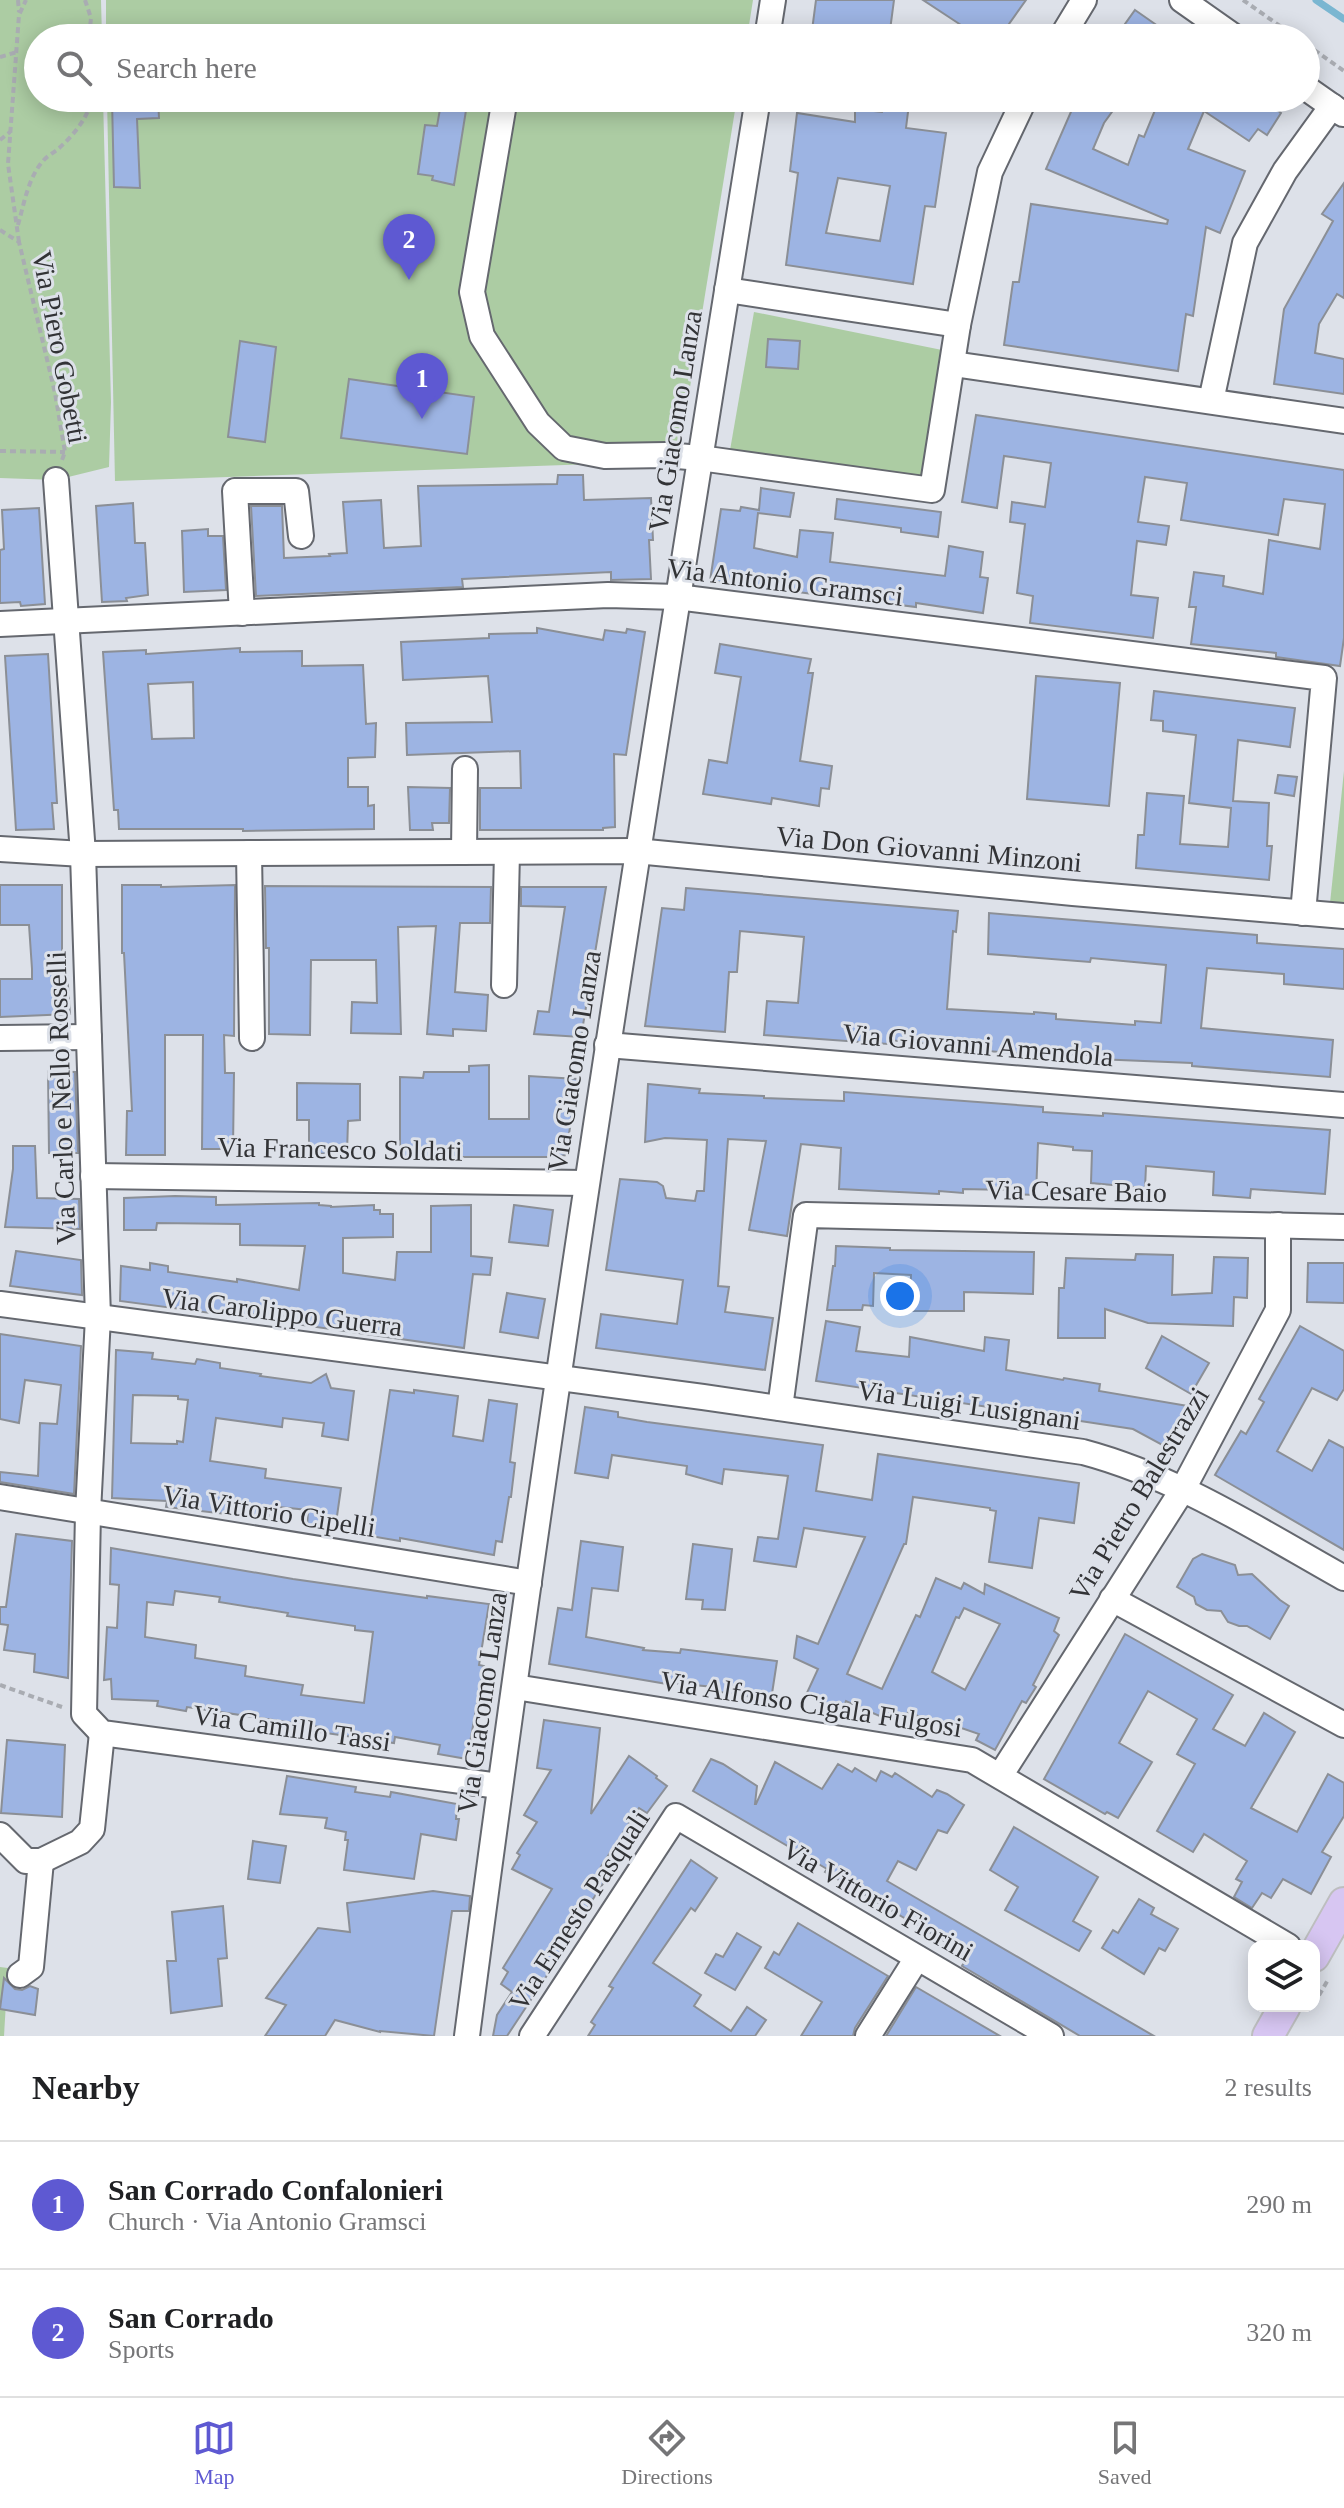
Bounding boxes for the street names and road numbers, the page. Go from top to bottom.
street label: Via Piero Gobetti [26,248,94,446]
street label: Via Giacomo Lanza [642,308,708,534]
street label: Via Antonio Gramsci [665,552,905,612]
street label: Via Don Giovanni Minzoni [775,820,1084,878]
street label: Via Giacomo Lanza [541,948,607,1174]
street label: Via Carlo e Nello Rosselli [40,950,82,1245]
street label: Via Giovanni Amendola [841,1018,1115,1072]
street label: Via Francesco Soldati [217,1131,463,1167]
street label: Via Cesare Baio [985,1174,1167,1208]
street label: Via Carolippo Guerra [160,1282,405,1342]
street label: Via Luigi Lusignani [855,1374,1083,1436]
street label: Via Pietro Balestrazzi [1063,1381,1215,1607]
street label: Via Vittorio Cipelli [160,1479,378,1543]
street label: Via Giacomo Lanza [451,1589,513,1816]
street label: Via Alfonso Cigala Fulgosi [658,1665,965,1743]
street label: Via Camillo Tassi [191,1699,393,1757]
street label: Via Ernesto Pasquali [503,1804,656,2016]
street label: Via Vittorio Fiorini [777,1833,979,1967]

